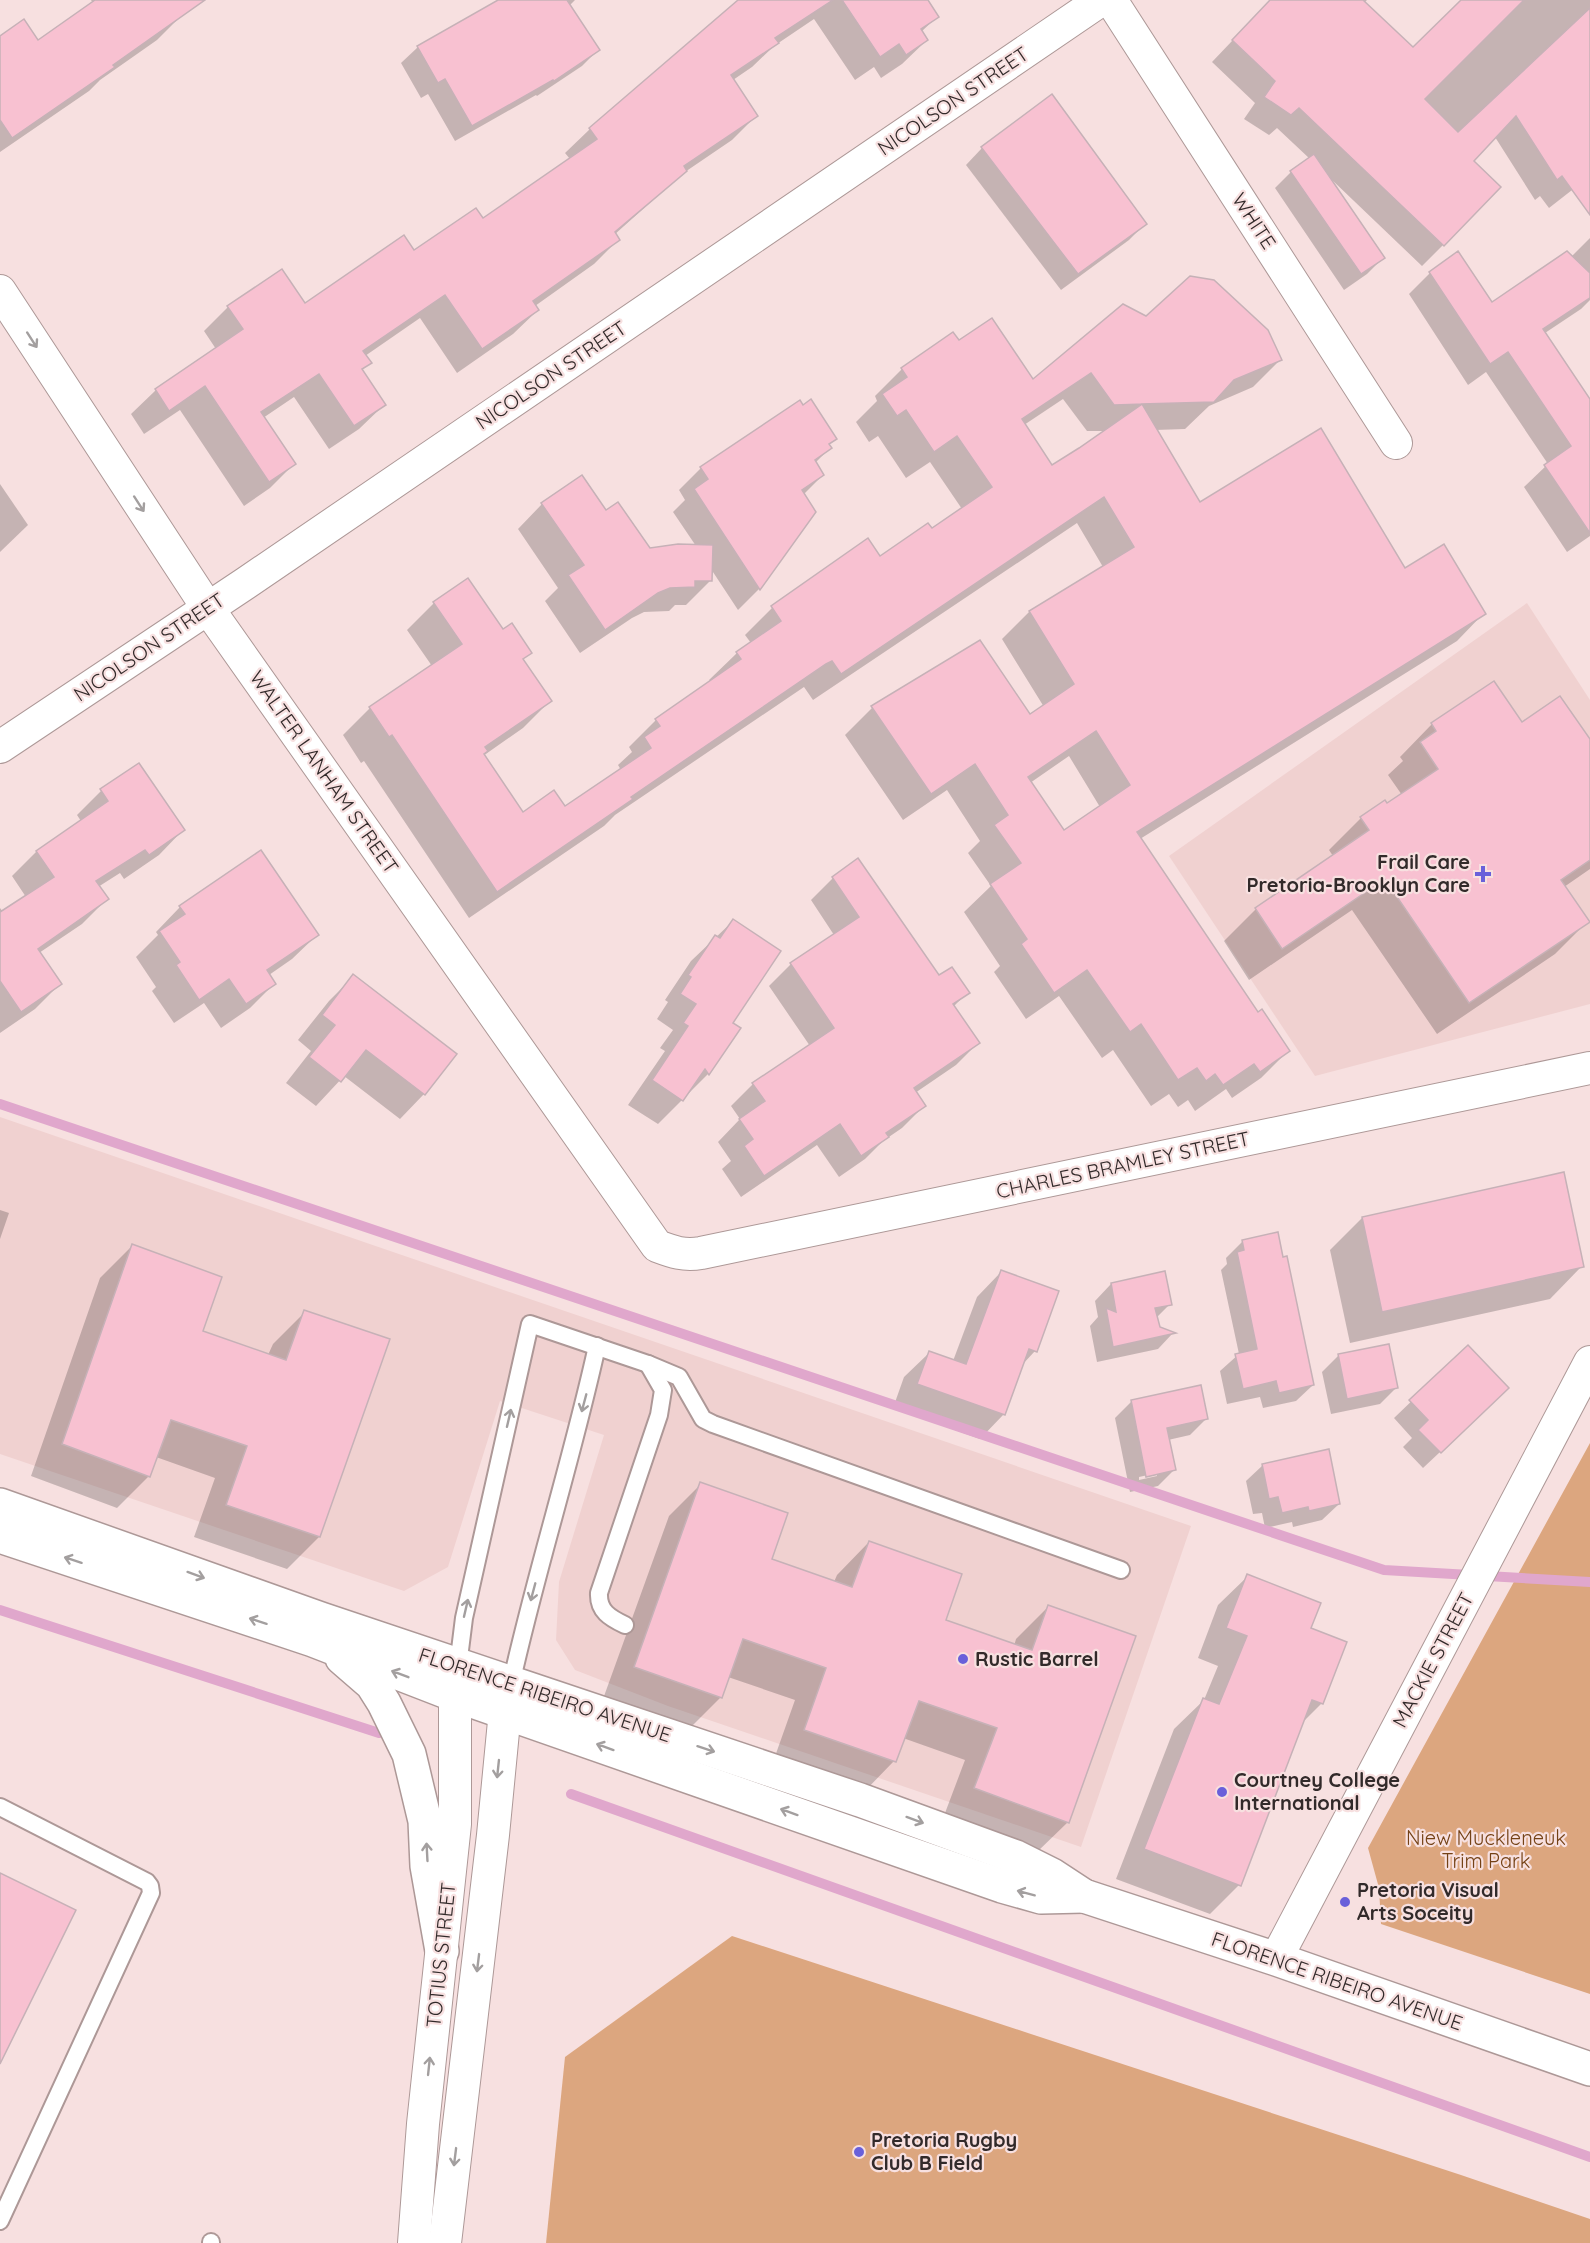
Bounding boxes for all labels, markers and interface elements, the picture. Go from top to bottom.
street label: NICOLSON STREET [872,41,1033,160]
street label: WHITE [1227,188,1282,254]
street label: NICOLSON STREET [470,315,631,434]
one-way arrow [26,332,38,348]
one-way arrow [133,495,145,511]
street label: NICOLSON STREET [68,587,229,706]
street label: WALTER LANHAM STREET [245,665,404,878]
place label: Frail Care Pretoria-Brooklyn Care [1246,849,1470,897]
marker: Frail Care Pretoria-Brooklyn Care [1474,865,1492,883]
street label: CHARLES BRAMLEY STREET [994,1125,1252,1204]
one-way arrow [578,1393,589,1412]
one-way arrow [504,1409,515,1428]
one-way arrow [63,1554,82,1565]
one-way arrow [186,1571,205,1582]
one-way arrow [527,1582,539,1601]
street label: MACKIE STREET [1386,1588,1479,1732]
one-way arrow [461,1599,472,1618]
one-way arrow [249,1615,268,1626]
street label: FLORENCE RIBEIRO AVENUE [416,1642,675,1747]
place label: Rustic Barrel [975,1646,1099,1671]
marker: Rustic Barrel [956,1652,970,1666]
one-way arrow [392,1668,410,1679]
one-way arrow [596,1740,615,1751]
one-way arrow [696,1744,715,1755]
one-way arrow [492,1759,503,1778]
place label: Courtney College International [1234,1767,1400,1815]
marker: Courtney College International [1215,1785,1229,1799]
one-way arrow [780,1806,799,1817]
one-way arrow [906,1815,924,1826]
park label: Niew Muckleneuk Trim Park [1406,1825,1566,1873]
one-way arrow [421,1842,432,1862]
place label: Pretoria Visual Arts Soceity [1357,1877,1499,1925]
street label: TOTIUS STREET [420,1881,461,2029]
one-way arrow [1017,1886,1036,1898]
marker: Pretoria Visual Arts Soceity [1338,1895,1352,1909]
street label: FLORENCE RIBEIRO AVENUE [1208,1926,1466,2035]
one-way arrow [472,1952,483,1972]
one-way arrow [424,2056,435,2076]
place label: Pretoria Rugby Club B Field [871,2127,1017,2175]
marker: Pretoria Rugby Club B Field [852,2145,866,2159]
one-way arrow [449,2146,460,2166]

